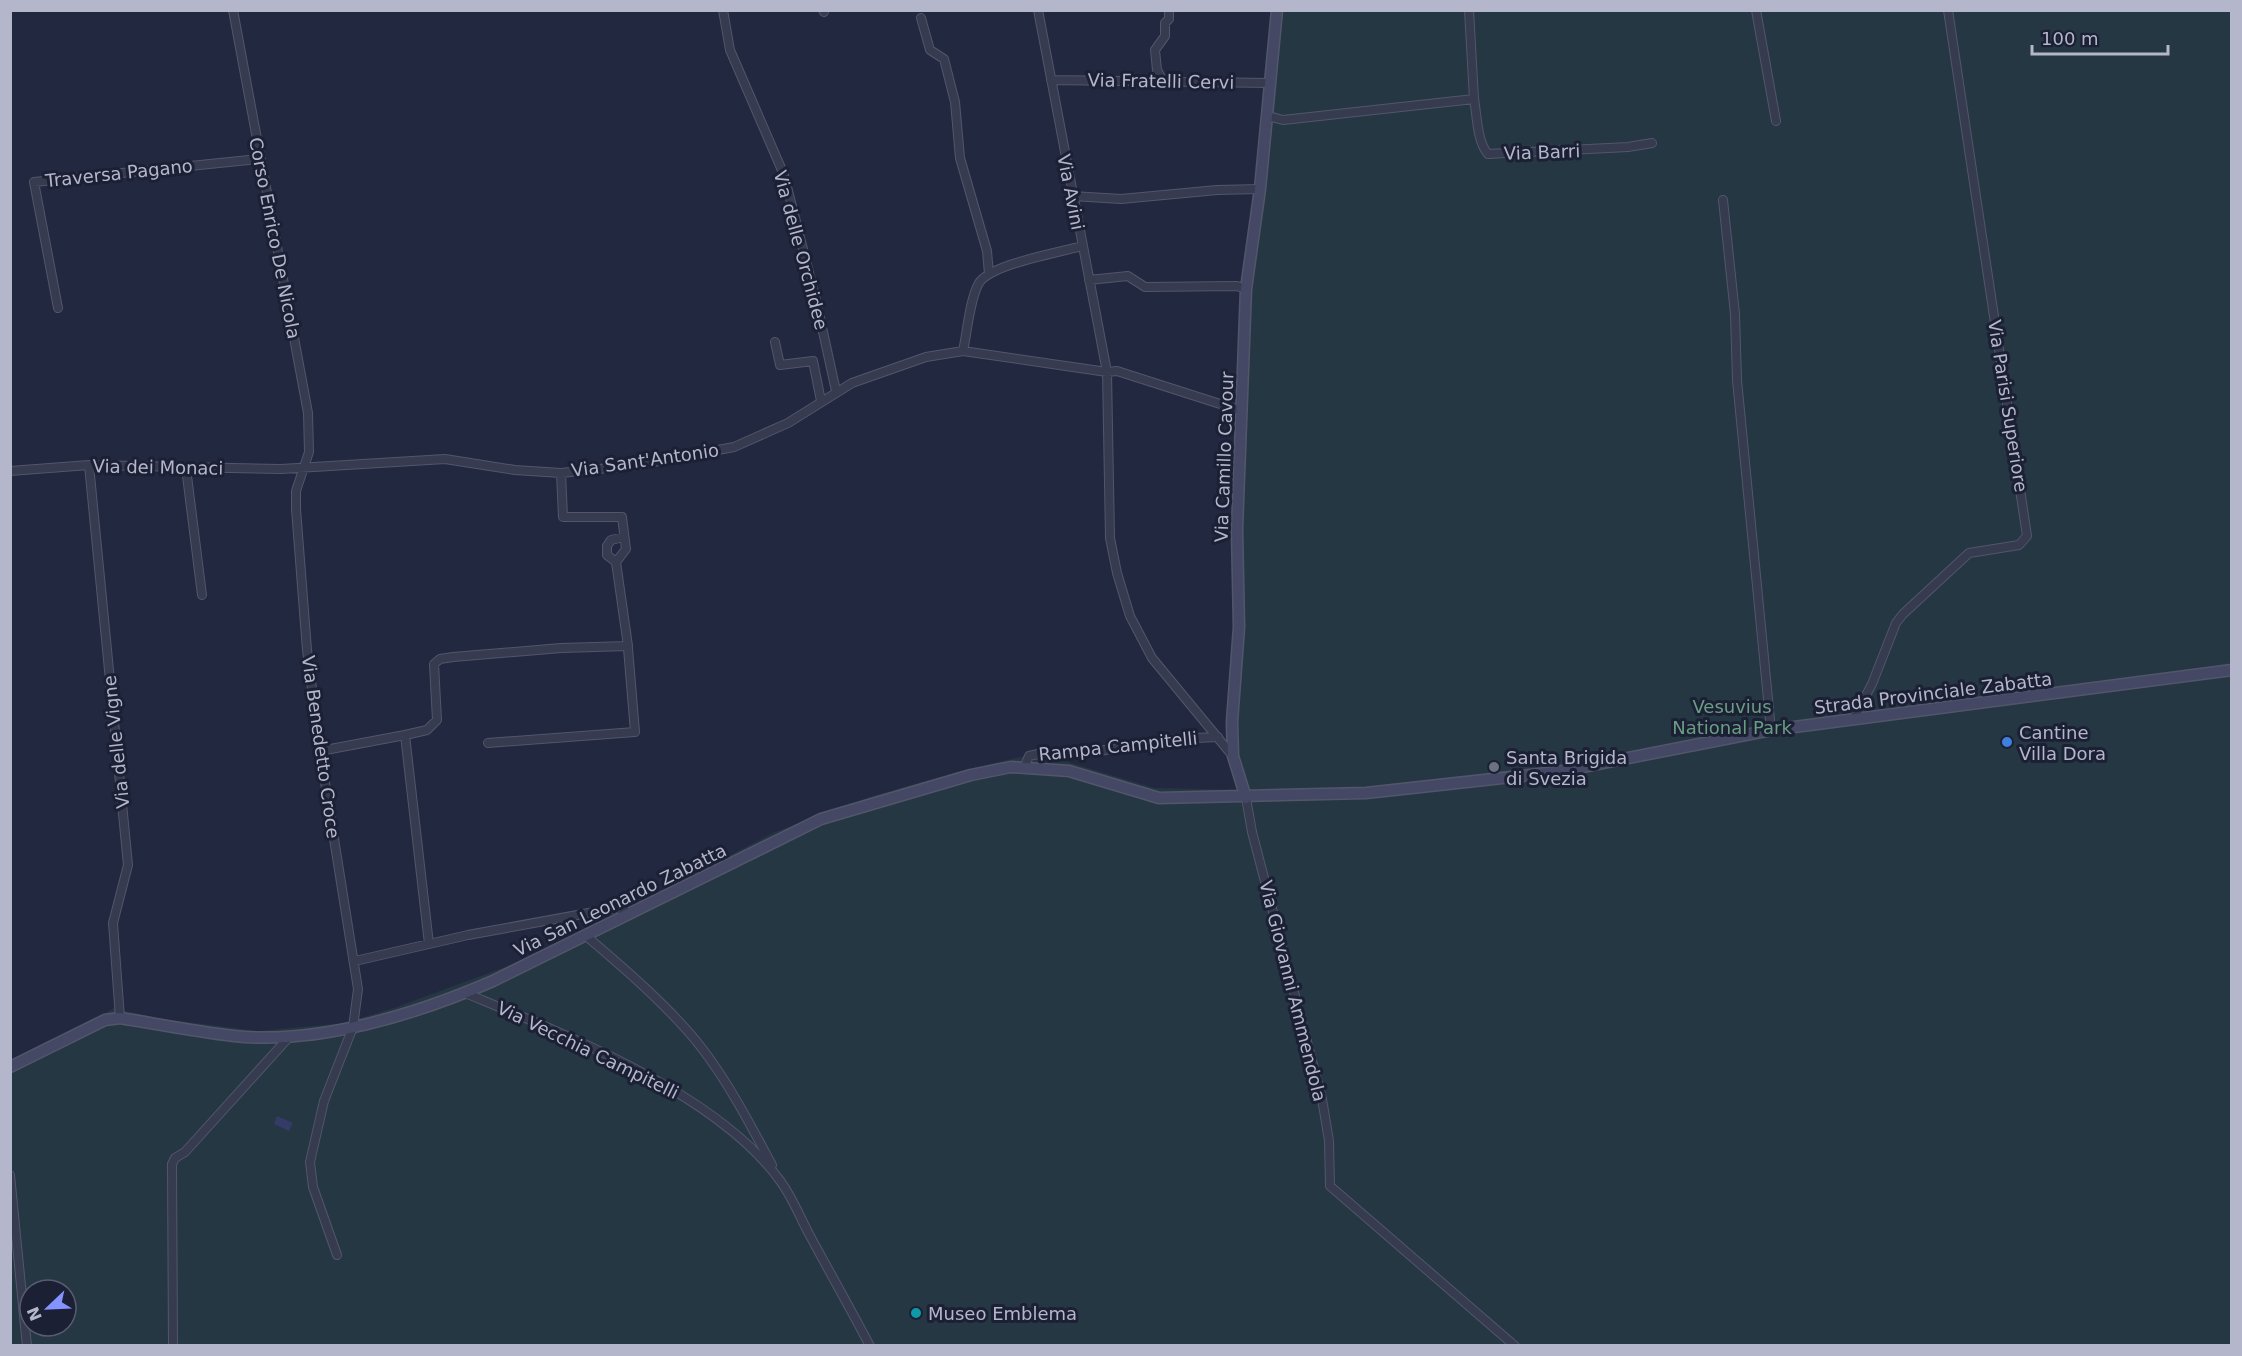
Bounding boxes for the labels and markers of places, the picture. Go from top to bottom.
place label: Cantine Villa Dora [2019,722,2106,764]
marker: Cantine Villa Dora [2000,735,2014,749]
place label: Santa Brigida di Svezia [1506,747,1627,789]
marker: Santa Brigida di Svezia [1487,760,1501,774]
place label: Museo Emblema [928,1303,1077,1324]
marker: Museo Emblema [909,1306,923,1320]

